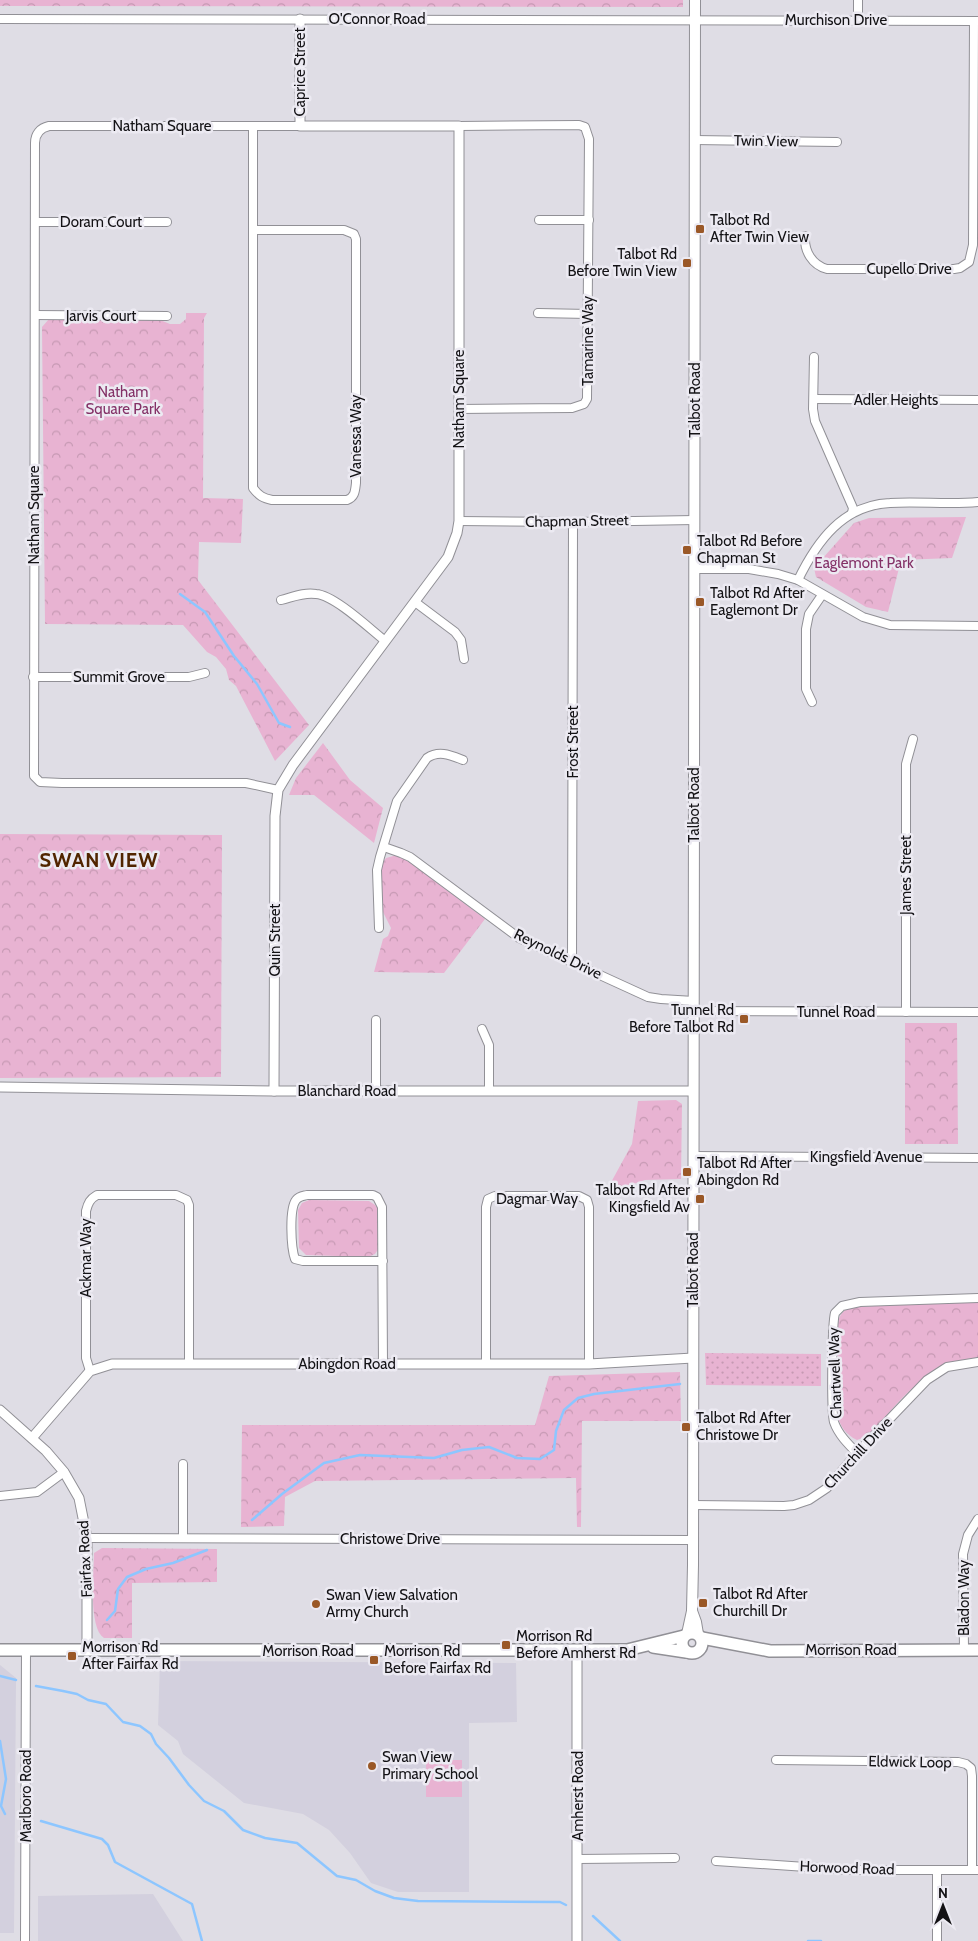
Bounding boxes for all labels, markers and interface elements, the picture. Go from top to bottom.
street label: O'Connor Road [328,10,426,28]
street label: Murchison Drive [785,11,888,29]
street label: Caprice Street [291,27,309,117]
street label: Natham Square [113,117,212,135]
street label: Twin View [734,131,798,151]
place label: Talbot Rd After Twin View [710,211,809,246]
street label: Doram Court [60,213,142,231]
marker: Talbot Rd After Twin View [694,223,706,235]
place label: Talbot Rd Before Twin View [567,245,677,280]
marker: Talbot Rd Before Twin View [681,257,693,269]
street label: Cupello Drive [866,260,952,278]
street label: Tamarine Way [579,296,597,386]
street label: Jarvis Court [65,307,136,325]
street label: Natham Square [450,349,468,448]
street label: Talbot Road [686,362,704,438]
park label: Natham Square Park [86,383,161,418]
street label: Adler Heights [854,391,938,409]
street label: Vanessa Way [347,394,365,477]
street label: Natham Square [25,465,43,564]
street label: Chapman Street [525,511,629,531]
place label: Talbot Rd Before Chapman St [697,532,802,567]
marker: Talbot Rd Before Chapman St [681,544,693,556]
park label: Eaglemont Park [814,554,914,572]
place label: Talbot Rd After Eaglemont Dr [710,584,805,619]
marker: Talbot Rd After Eaglemont Dr [694,596,706,608]
street label: Summit Grove [73,668,165,686]
street label: Frost Street [564,705,582,779]
street label: Talbot Road [685,767,703,843]
street label: James Street [897,835,915,916]
district label: SWAN VIEW [40,848,158,872]
street label: Quin Street [266,904,284,976]
street label: Reynolds Drive [511,925,605,983]
place label: Tunnel Rd Before Talbot Rd [629,1001,734,1036]
street label: Tunnel Road [797,1003,875,1021]
marker: Tunnel Rd Before Talbot Rd [738,1013,750,1025]
street label: Blanchard Road [298,1082,396,1100]
street label: Kingsfield Avenue [810,1148,923,1166]
place label: Talbot Rd After Abingdon Rd [697,1154,792,1189]
marker: Talbot Rd After Abingdon Rd [681,1166,693,1178]
place label: Talbot Rd After Kingsfield Av [595,1181,691,1216]
street label: Dagmar Way [496,1190,578,1208]
marker: Talbot Rd After Kingsfield Av [694,1193,706,1205]
street label: Ackmar Way [77,1218,95,1298]
street label: Talbot Road [684,1232,702,1308]
street label: Chartwell Way [824,1327,846,1419]
street label: Abingdon Road [298,1355,396,1373]
place label: Talbot Rd After Christowe Dr [696,1409,791,1444]
street label: Churchill Drive [820,1413,896,1493]
marker: Talbot Rd After Christowe Dr [680,1421,692,1433]
street label: Fairfax Road [74,1520,96,1598]
street label: Christowe Drive [340,1530,440,1548]
street label: Bladon Way [955,1560,973,1636]
place label: Talbot Rd After Churchill Dr [713,1585,808,1620]
place label: Swan View Salvation Army Church [326,1586,458,1621]
marker: Talbot Rd After Churchill Dr [697,1597,709,1609]
marker: Swan View Salvation Army Church [310,1598,322,1610]
place label: Morrison Rd Before Amherst Rd [516,1627,636,1662]
place label: Morrison Rd After Fairfax Rd [82,1638,179,1673]
marker: Morrison Rd Before Amherst Rd [500,1639,512,1651]
street label: Morrison Road [805,1641,897,1659]
street label: Morrison Road [262,1642,354,1660]
place label: Morrison Rd Before Fairfax Rd [384,1642,491,1677]
marker: Morrison Rd After Fairfax Rd [66,1650,78,1662]
marker: Morrison Rd Before Fairfax Rd [368,1654,380,1666]
place label: Swan View Primary School [382,1748,479,1783]
street label: Marlboro Road [17,1750,35,1842]
street label: Amherst Road [569,1751,587,1841]
street label: Eldwick Loop [868,1752,952,1772]
marker: Swan View Primary School [366,1760,378,1772]
street label: Horwood Road [799,1857,895,1879]
north arrow [918,1881,968,1931]
text: N [938,1884,948,1902]

